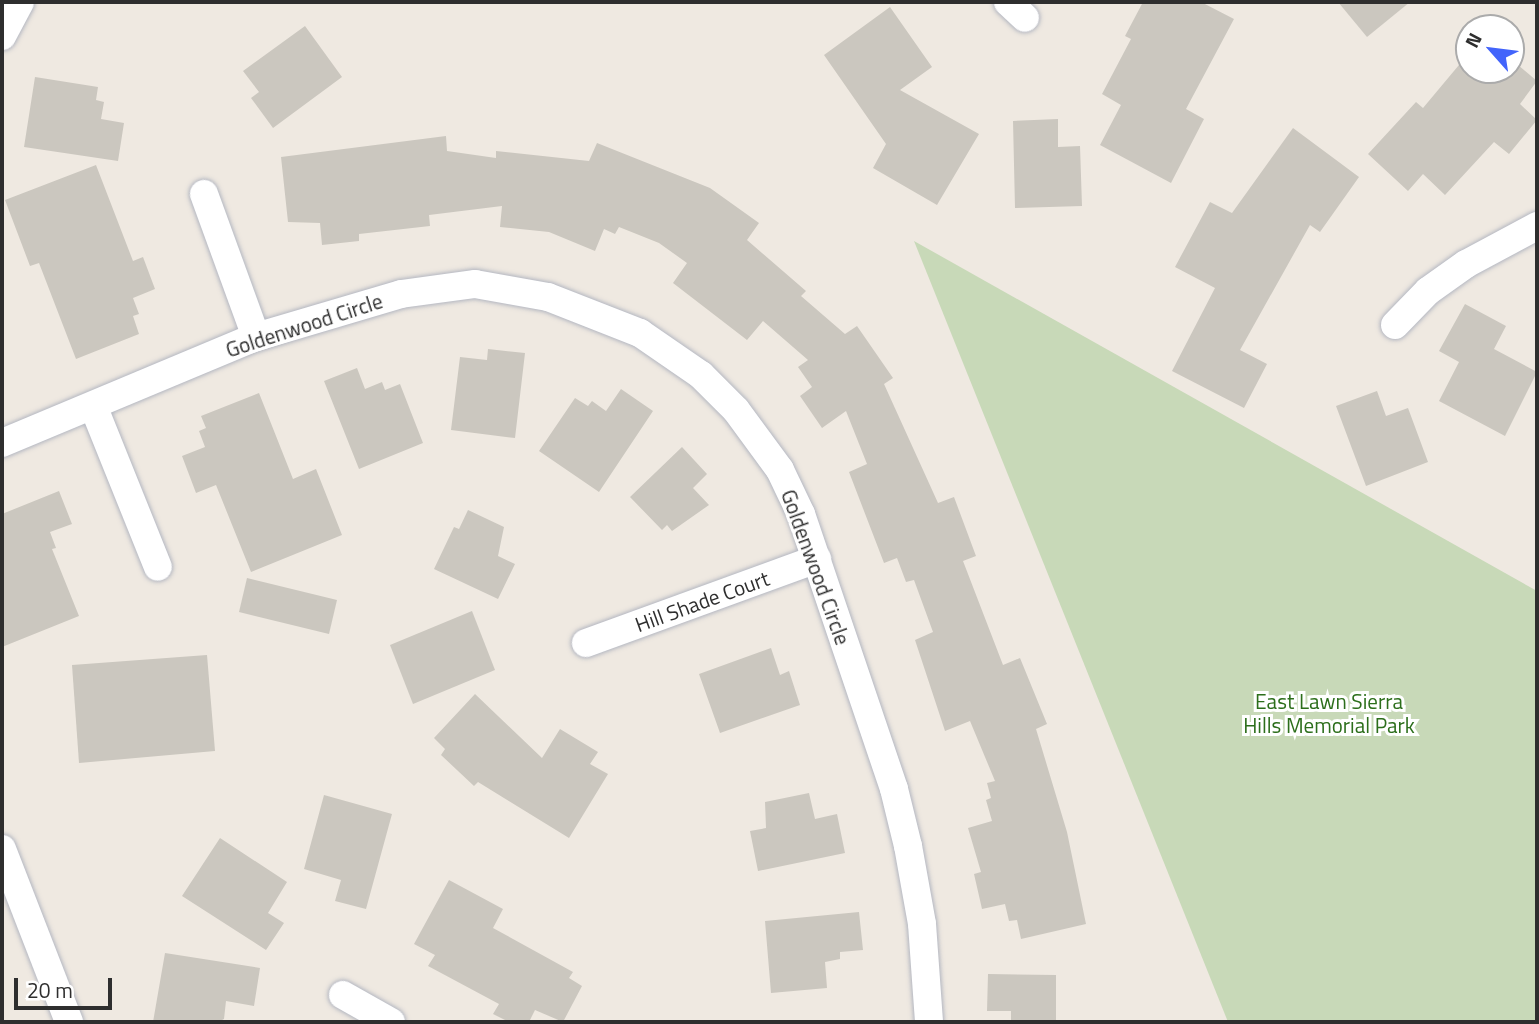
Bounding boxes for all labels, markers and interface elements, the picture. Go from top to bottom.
north arrow [1455,14,1525,84]
text: N [1457,27,1489,52]
street label: Goldenwood Circle [222,288,386,362]
street label: Goldenwood Circle [776,486,856,648]
street label: Hill Shade Court [632,565,772,637]
park label: East Lawn Sierra Hills Memorial Park [1243,688,1415,738]
scale bar [18,964,116,1008]
text: 20 m [27,974,73,1006]

